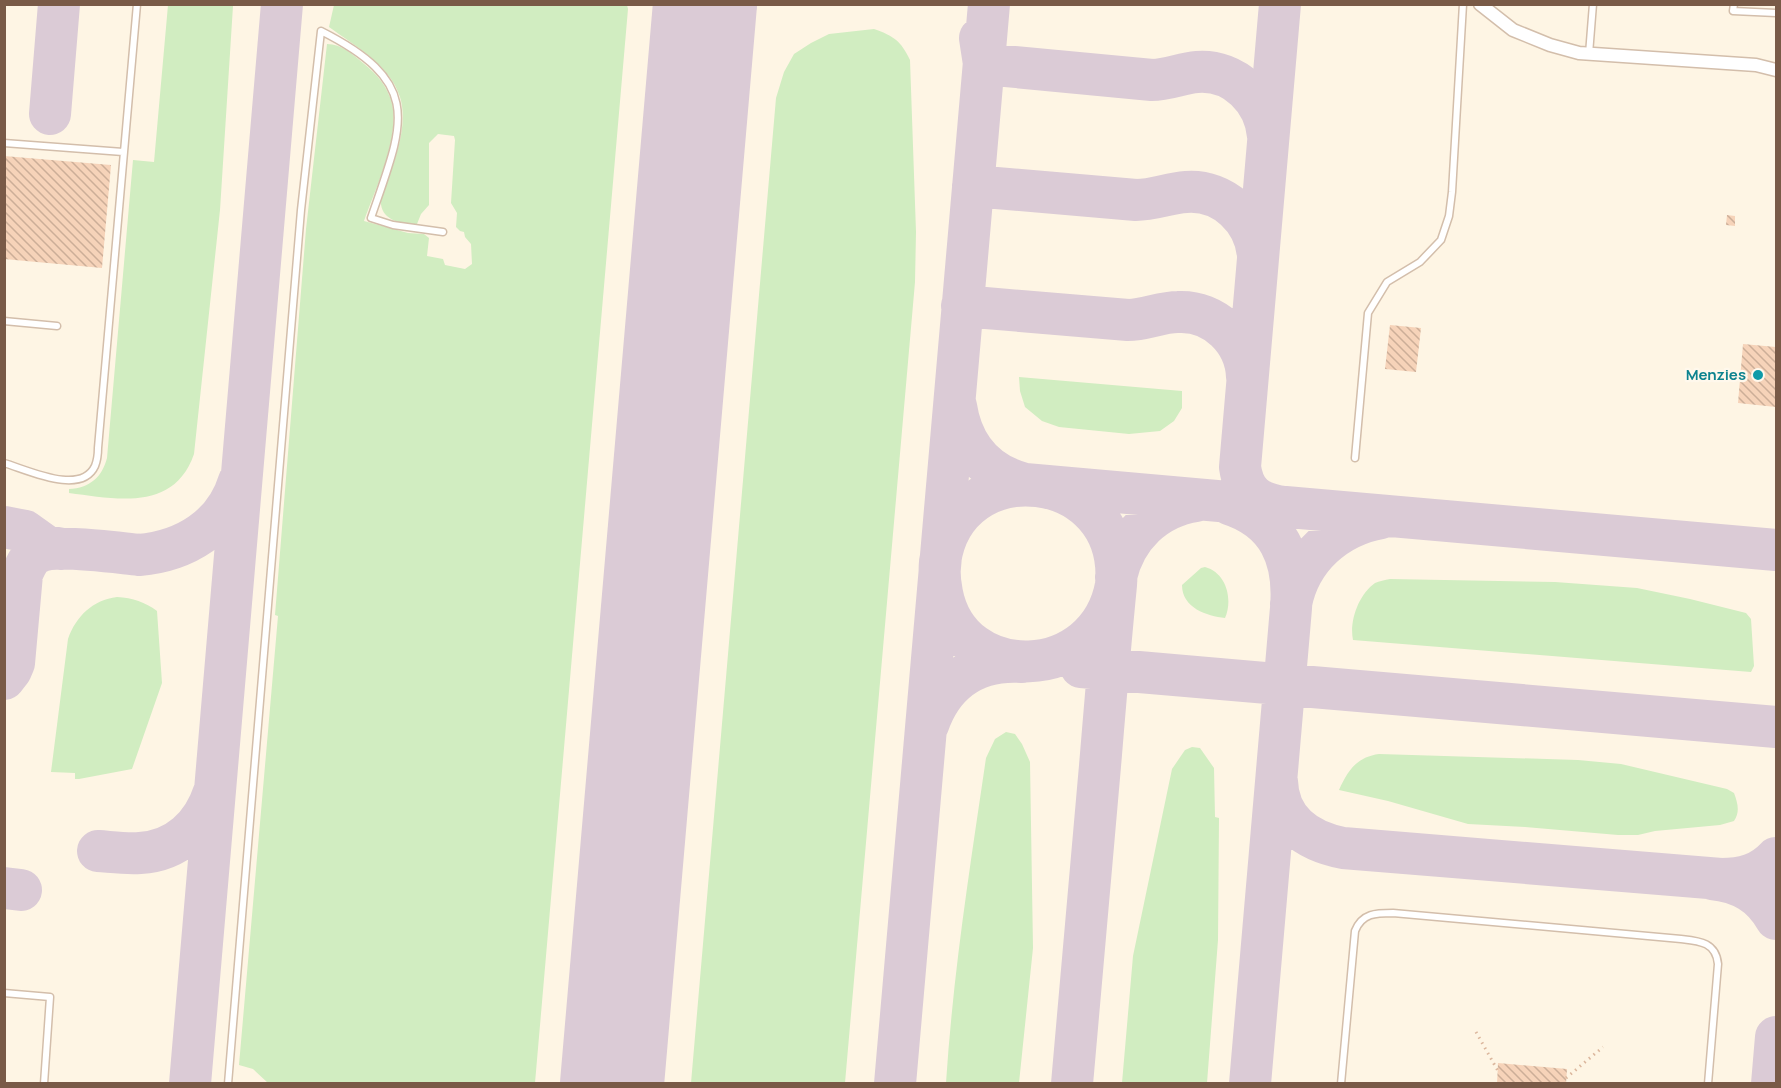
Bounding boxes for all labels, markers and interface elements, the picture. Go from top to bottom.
place label: Menzies [1686,364,1746,385]
marker: Menzies [1751,368,1765,382]

